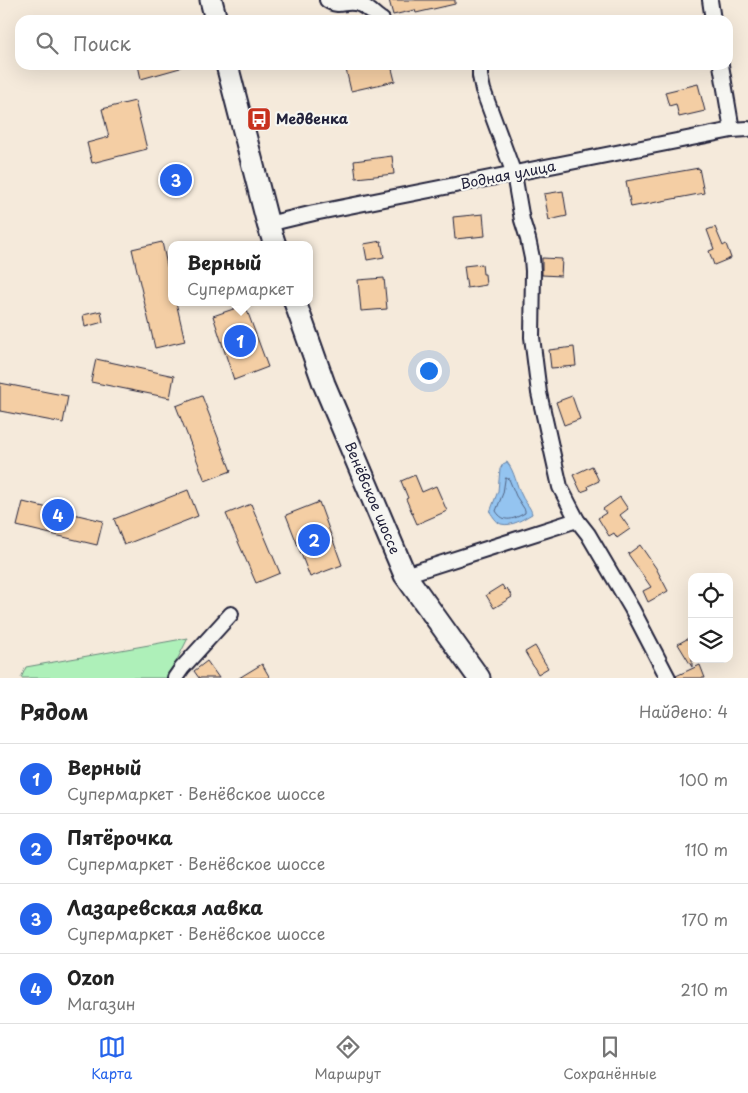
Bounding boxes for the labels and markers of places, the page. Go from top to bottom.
bus stop icon: Медвенка [246,106,272,132]
place label: Медвенка [276,108,349,129]
pin: 3 [160,161,192,199]
pin: 1 [224,322,256,360]
pin: 4 [42,496,74,534]
pin: 2 [298,521,330,559]

